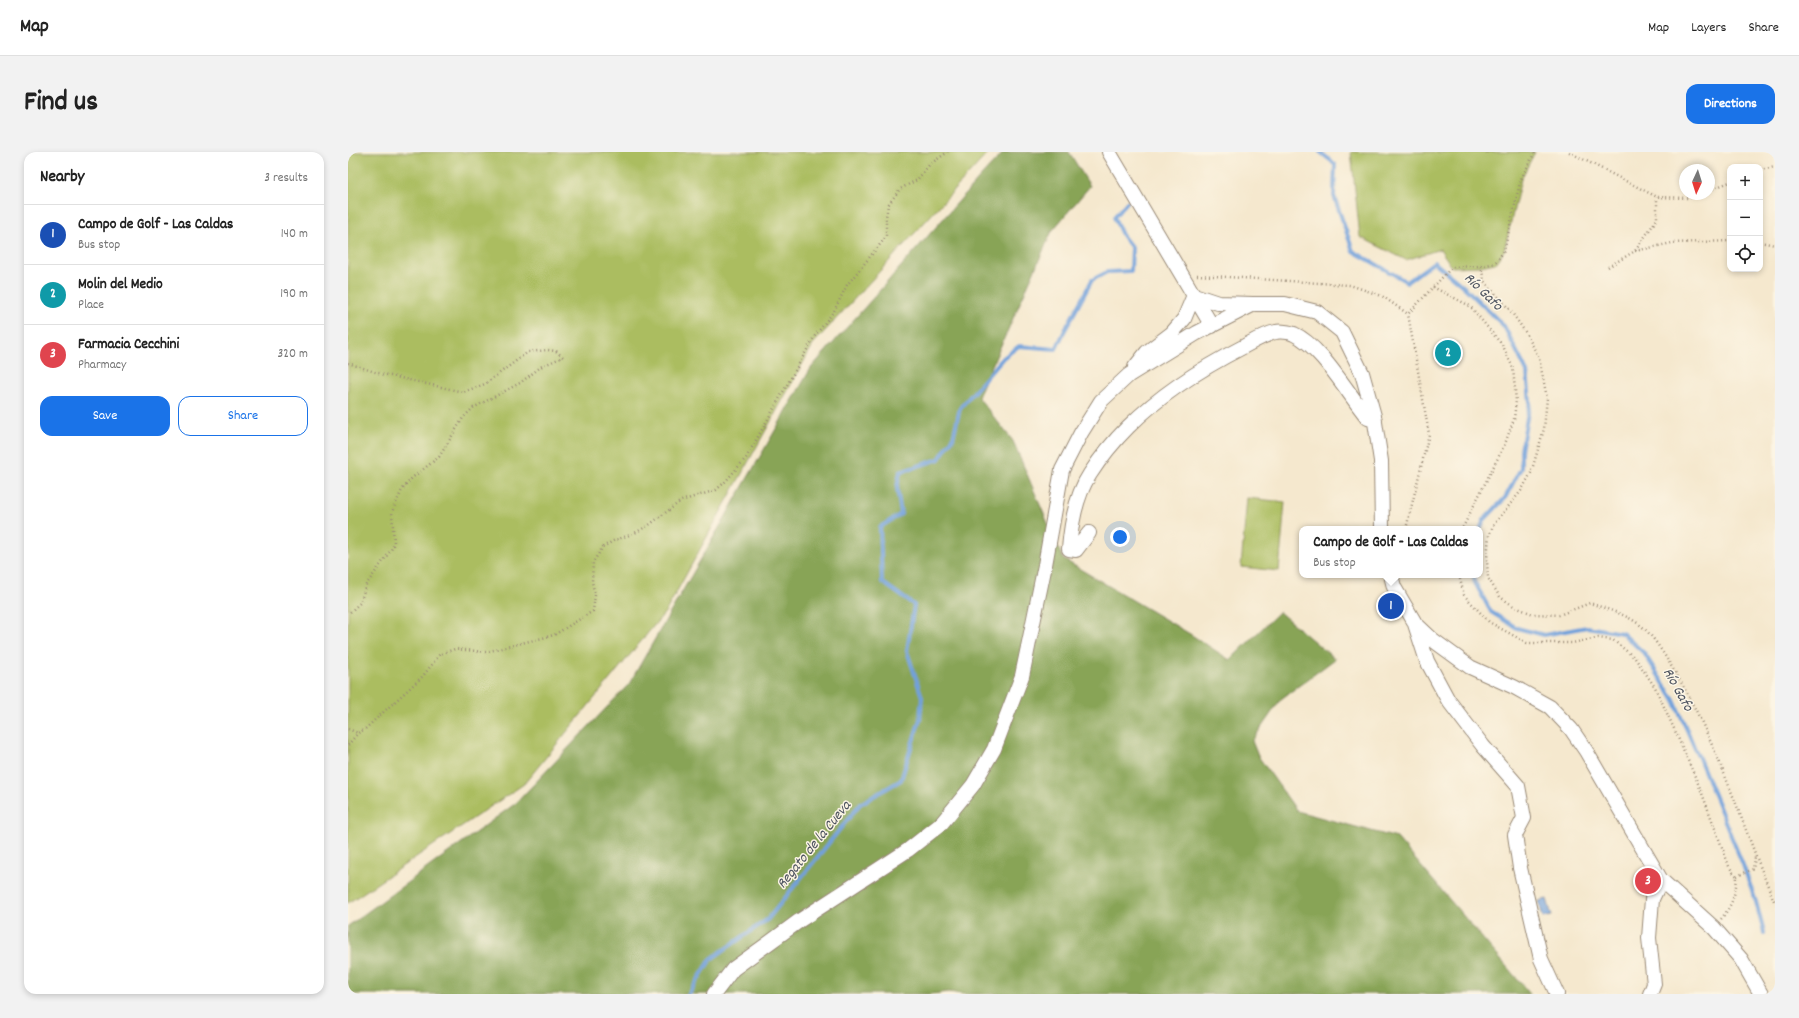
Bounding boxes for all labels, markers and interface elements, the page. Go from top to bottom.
text: Map [20,14,49,41]
text: Map [1648,18,1669,38]
text: Layers [1691,18,1726,38]
text: Share [1748,18,1779,38]
text: Find us [24,84,98,124]
button: Directions [1686,84,1775,124]
north arrow [1679,164,1715,200]
map controls [1727,164,1763,272]
button: + [1727,164,1763,200]
text: Nearby [40,166,84,190]
text: 3 results [264,169,308,188]
button: − [1727,200,1763,236]
text: Campo de Golf - Las Caldas [78,214,233,236]
text: 1 [52,225,54,244]
text: 140 m [281,225,308,244]
text: Bus stop [78,236,120,255]
button: locate [1727,236,1763,272]
water label: Río Gafo [1458,268,1508,318]
text: Molin del Medio [78,274,163,296]
text: 2 [50,285,56,304]
text: 190 m [280,285,308,304]
text: Place [78,296,104,315]
text: Farmacia Cecchini [78,334,179,356]
pin: 2 [1435,338,1461,368]
text: 3 [50,345,56,364]
text: 320 m [278,345,308,364]
text: Pharmacy [78,356,126,375]
button: Save [40,396,170,436]
button: Share [178,396,308,436]
popup [1299,526,1483,578]
your location [1110,527,1130,547]
text: Campo de Golf - Las Caldas [1313,532,1469,554]
text: Bus stop [1313,554,1356,573]
pin: 1 [1378,591,1404,621]
water label: Río Gafo [1656,664,1699,717]
water label: Regato de la Cueva [772,796,858,894]
pin: 3 [1635,866,1661,896]

